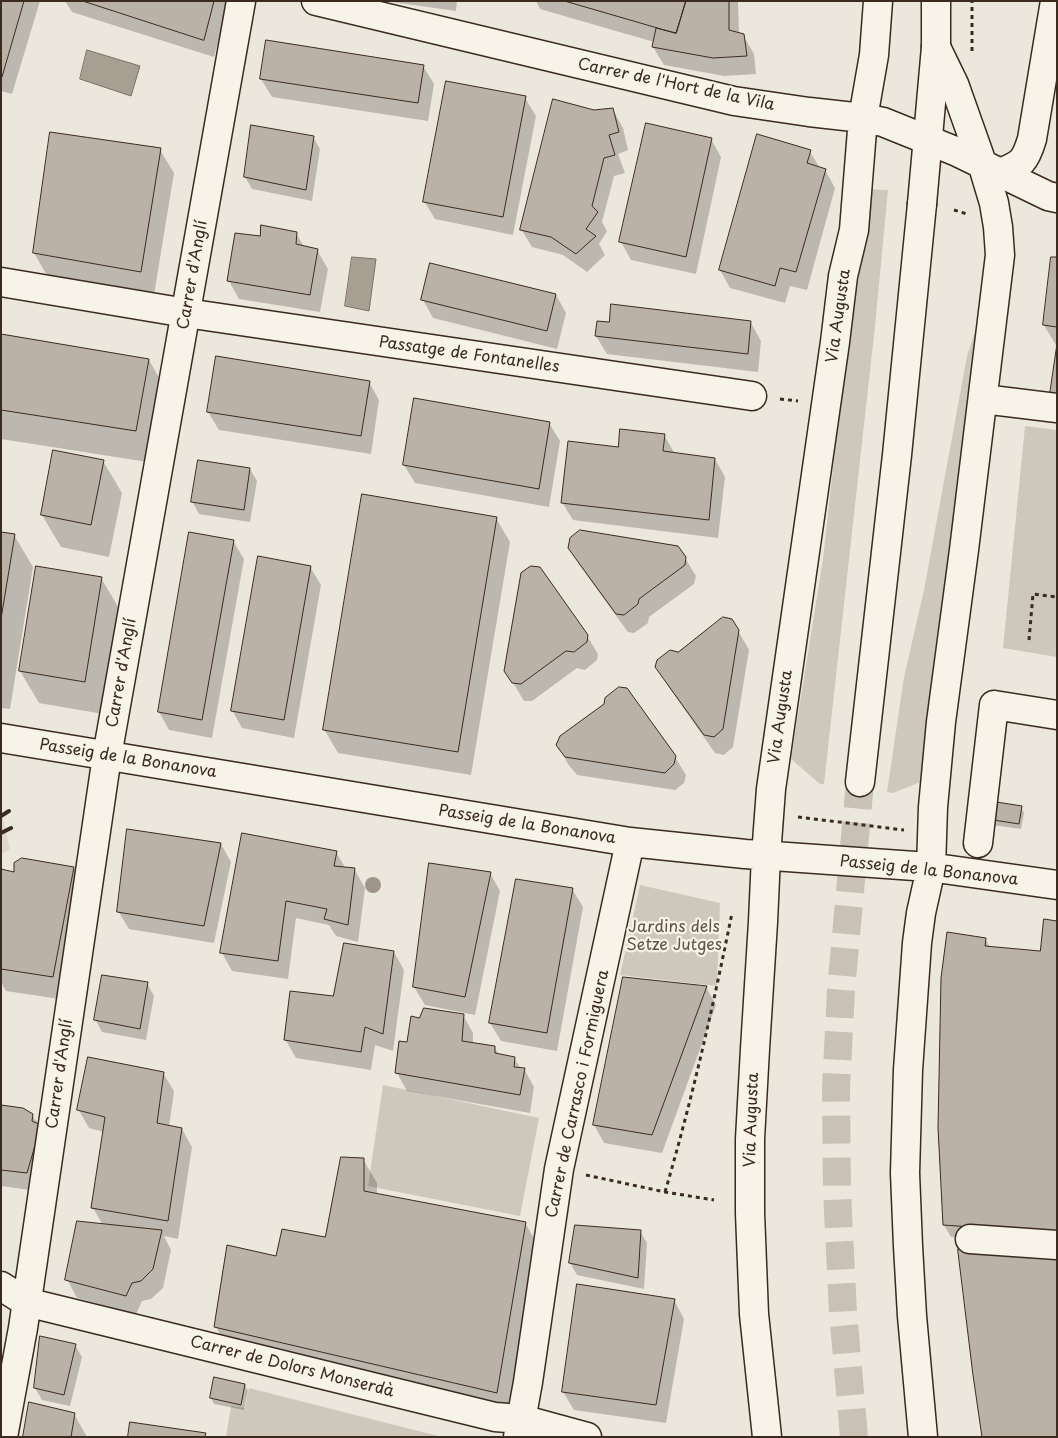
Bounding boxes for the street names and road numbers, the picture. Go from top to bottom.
street label: Carrer de l'Hort de la Vila [576,55,776,115]
street label: Carrer d'Anglí [174,219,212,331]
street label: Via Augusta [823,268,855,364]
street label: Passatge de Fontanelles [377,333,561,377]
street label: Carrer d'Anglí [103,617,141,729]
street label: Via Augusta [765,669,797,765]
street label: Passeig de la Bonanova [38,735,218,783]
street label: Passeig de la Bonanova [437,801,617,849]
street label: Passeig de la Bonanova [839,852,1019,890]
street label: Carrer de Carrasco i Formiguera [542,968,614,1220]
street label: Carrer d'Anglí [43,1018,77,1130]
street label: Via Augusta [741,1072,763,1168]
street label: Carrer de Dolors Monserdà [188,1332,396,1402]

